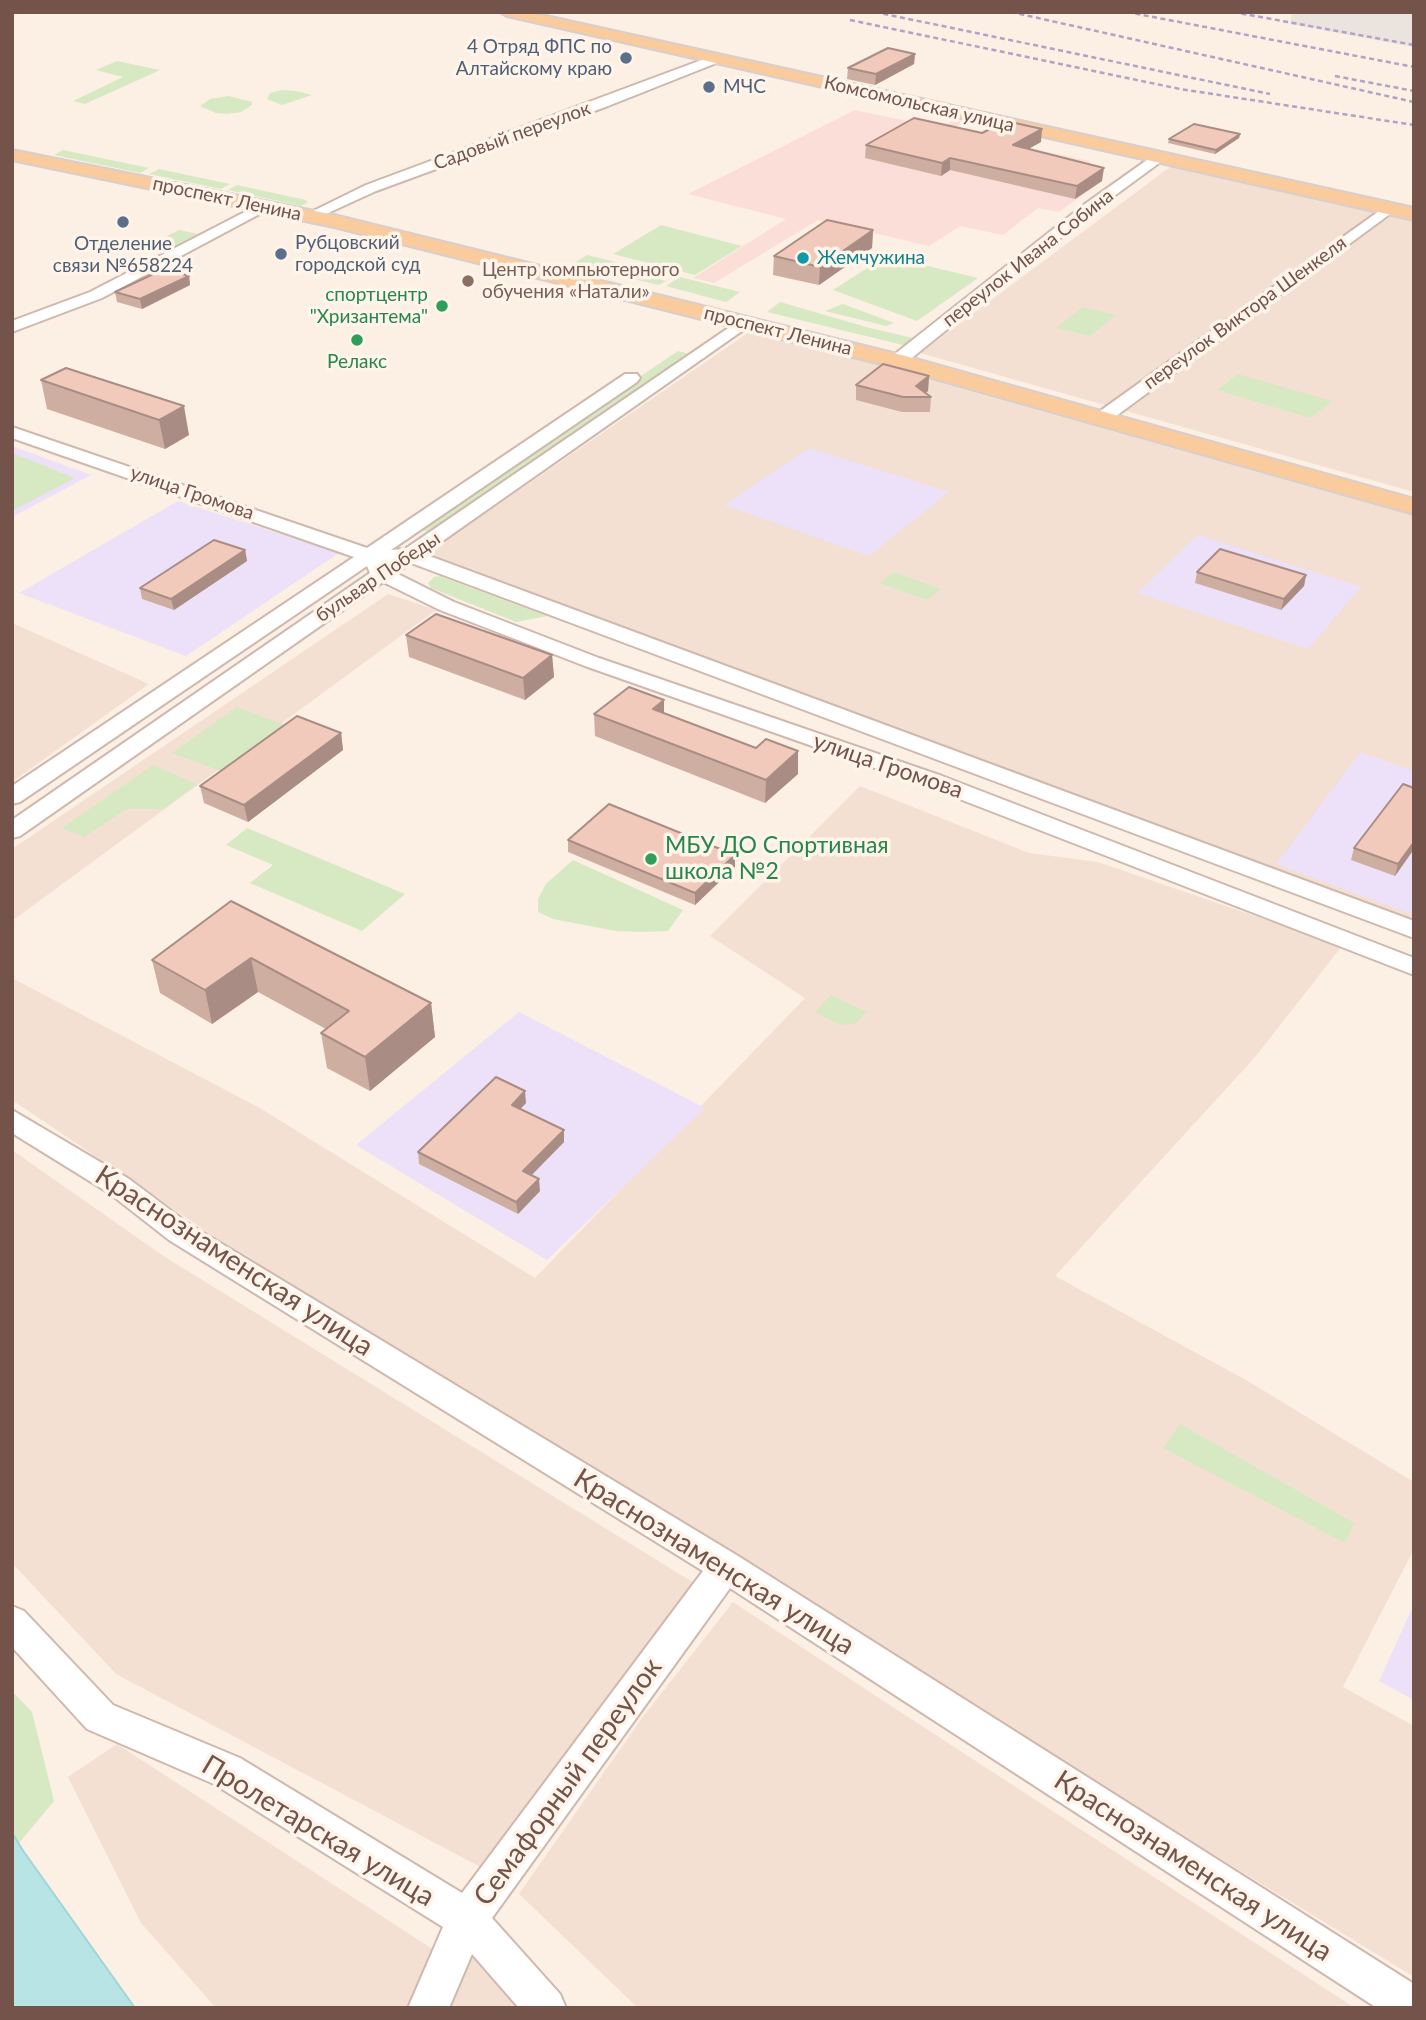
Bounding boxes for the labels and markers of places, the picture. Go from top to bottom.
place label: 4 Отряд ФПС по Алтайскому краю [456,36,612,80]
marker: 4 Отряд ФПС по Алтайскому краю [618,50,634,66]
place label: МЧС [723,76,766,98]
marker: МЧС [701,79,717,95]
marker: Отделение связи №658224 [115,214,131,230]
place label: Рубцовский городской суд [295,232,421,276]
place label: Отделение связи №658224 [53,233,193,277]
marker: Рубцовский городской суд [273,246,289,262]
place label: Жемчужина [817,247,925,269]
marker: Жемчужина [795,250,811,266]
place label: Центр компьютерного обучения «Натали» [482,259,680,303]
marker: Центр компьютерного обучения «Натали» [460,273,476,289]
place label: спортцентр "Хризантема" [310,284,428,328]
marker: спортцентр "Хризантема" [434,298,450,314]
marker: Релакс [349,332,365,348]
place label: Релакс [327,351,387,373]
place label: МБУ ДО Спортивная школа №2 [665,832,889,886]
marker: МБУ ДО Спортивная школа №2 [643,851,659,867]

